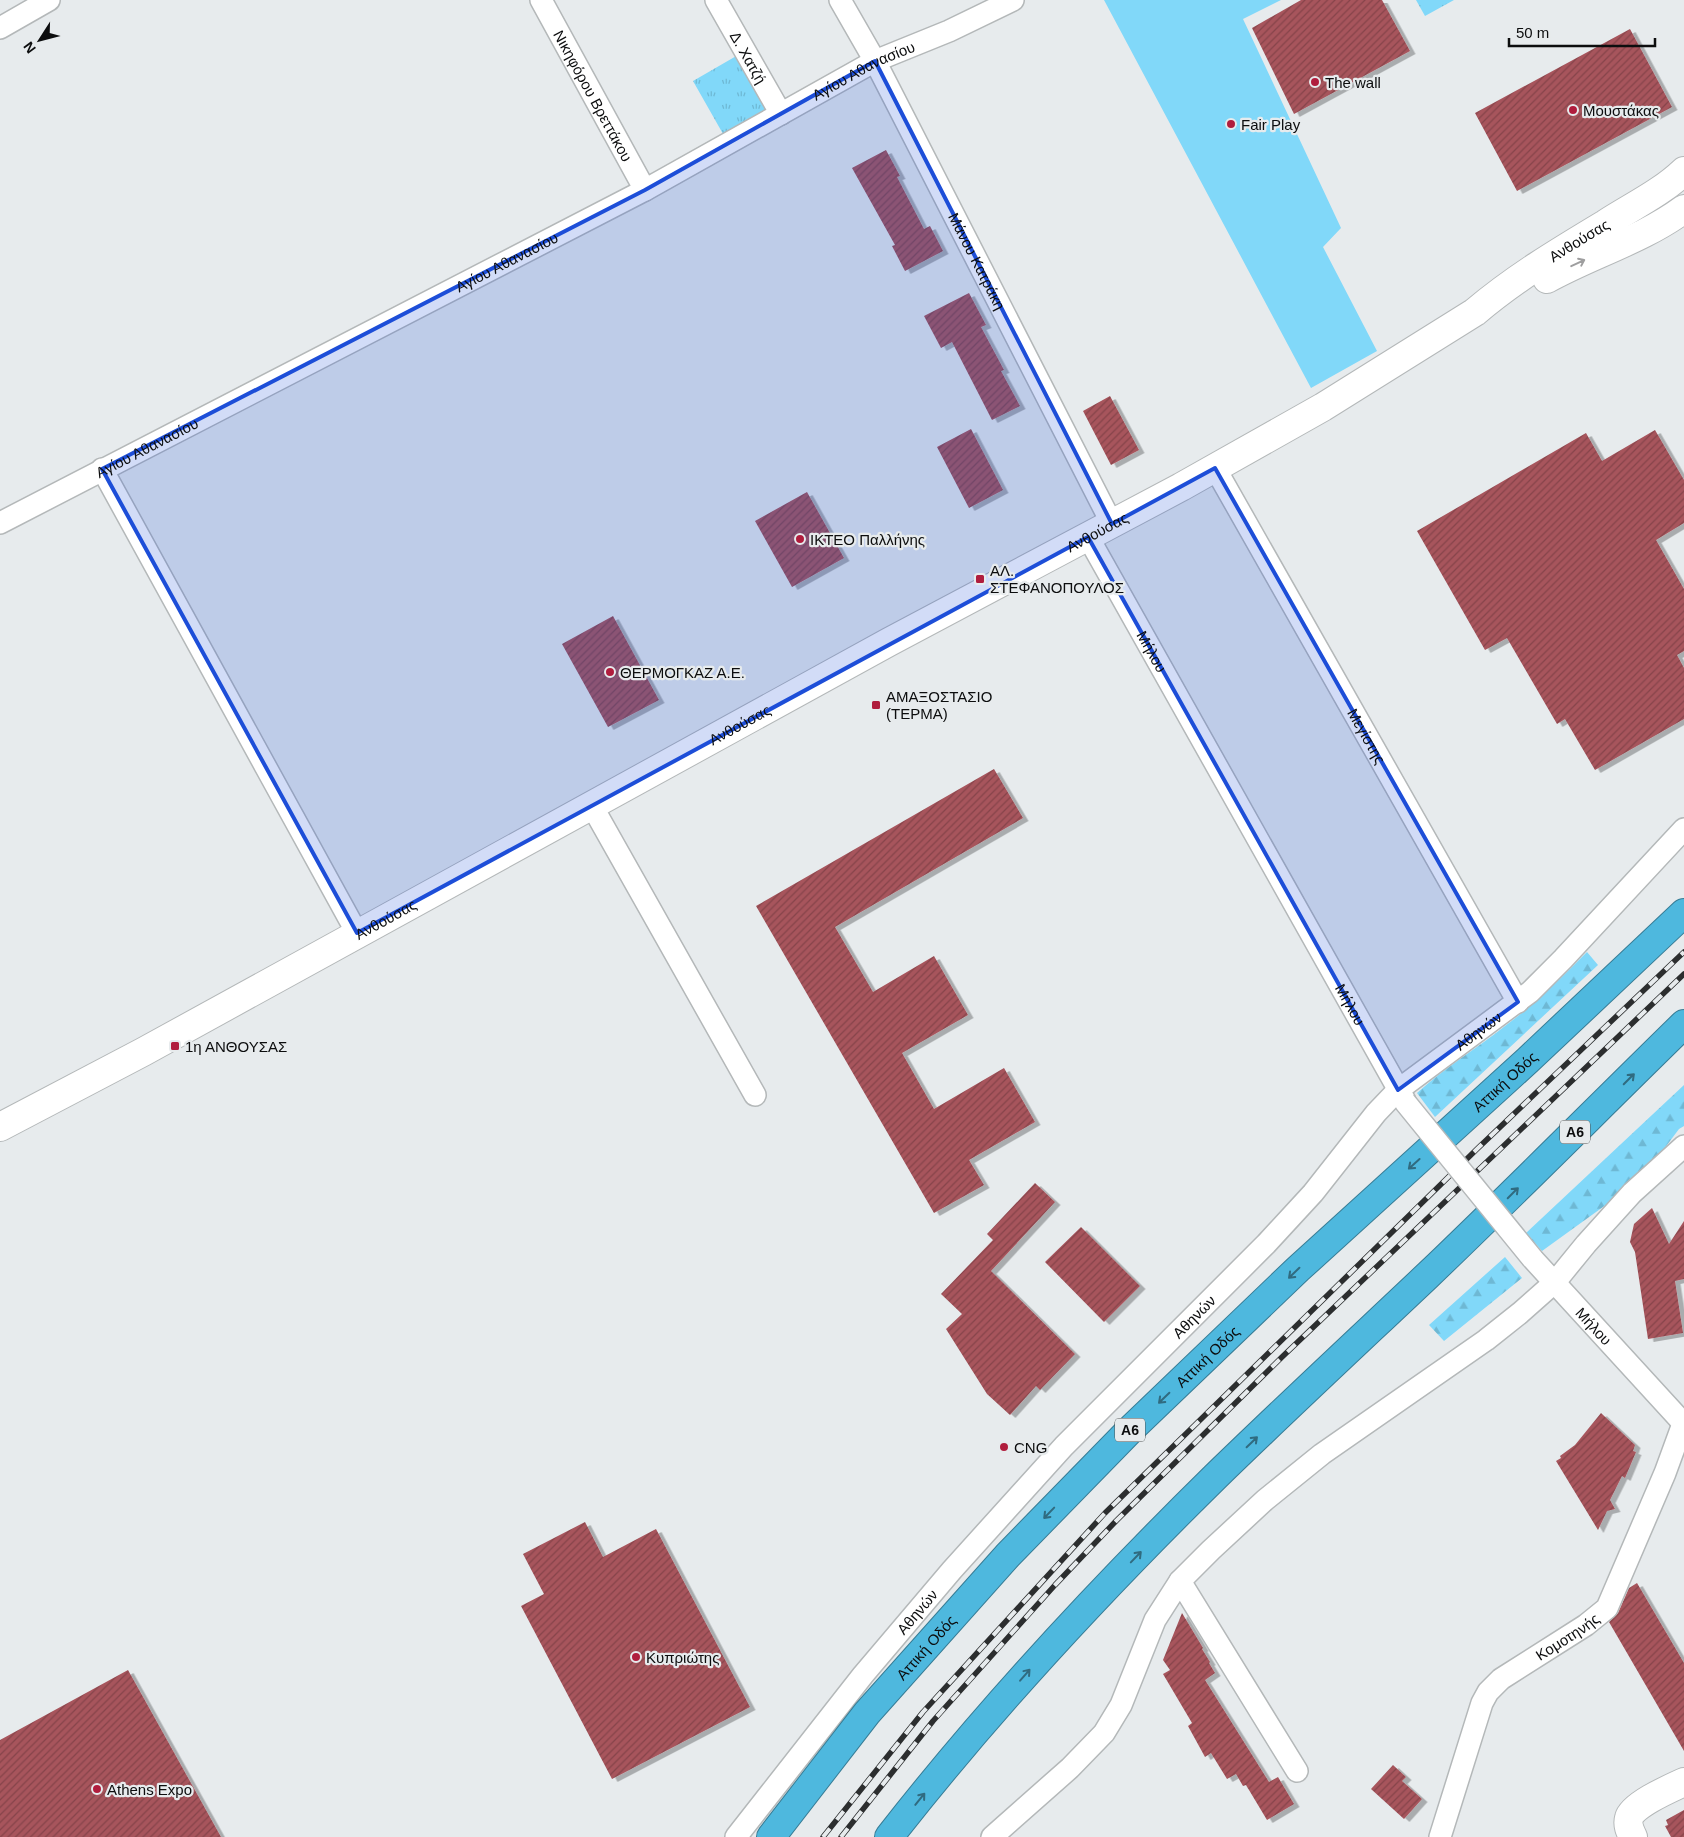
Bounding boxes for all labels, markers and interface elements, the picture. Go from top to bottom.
north arrow [15,15,65,65]
scale bar [1509,15,1655,47]
text: 50 m [1516,24,1549,41]
street label: Νικηφόρου Βρεττάκου [551,27,636,164]
street label: Δ. Χατζή [727,28,770,87]
street label: Αγίου Αθανασίου [809,37,917,103]
text: N [20,39,39,56]
place label: The wall [1325,74,1381,91]
marker: The wall [1309,76,1321,88]
place label: Μουστάκας [1583,102,1659,119]
marker: Μουστάκας [1567,104,1579,116]
place label: Fair Play [1241,116,1301,133]
marker: Fair Play [1225,118,1237,130]
street label: Μάνου Κατράκη [945,210,1009,312]
street label: Ανθούσας [1546,215,1612,265]
street label: Αγίου Αθανασίου [452,228,561,295]
one-way arrow [1570,257,1585,267]
street label: Αγίου Αθανασίου [93,414,201,481]
street label: Ανθούσας [1063,508,1131,555]
place label: ΙΚΤΕΟ Παλλήνης [810,531,925,548]
marker: ΙΚΤΕΟ Παλλήνης [794,533,806,545]
place label: ΑΛ. ΣΤΕΦΑΝΟΠΟΥΛΟΣ [990,562,1124,596]
marker: ΑΛ. ΣΤΕΦΑΝΟΠΟΥΛΟΣ [974,573,986,585]
street label: Μήλου [1134,628,1171,675]
place label: ΘΕΡΜΟΓΚΑΖ Α.Ε. [620,664,745,681]
marker: ΘΕΡΜΟΓΚΑΖ Α.Ε. [604,666,616,678]
place label: ΑΜΑΞΟΣΤΑΣΙΟ (ΤΕΡΜΑ) [886,688,992,722]
marker: ΑΜΑΞΟΣΤΑΣΙΟ (ΤΕΡΜΑ) [870,699,882,711]
street label: Ανθούσας [706,701,773,748]
street label: Μεγίστης [1345,705,1389,767]
street label: Ανθούσας [352,895,419,942]
street label: Μήλου [1332,981,1369,1028]
street label: Αθηνών [1452,1008,1505,1053]
place label: 1η ΑΝΘΟΥΣΑΣ [185,1038,287,1055]
marker: 1η ΑΝΘΟΥΣΑΣ [169,1040,181,1052]
street label: Αττική Οδός [1469,1048,1540,1115]
one-way arrow [1622,1073,1635,1085]
road number: Α6 [1560,1120,1590,1144]
one-way arrow [1408,1158,1421,1170]
one-way arrow [1507,1187,1519,1199]
one-way arrow [1288,1267,1300,1279]
street label: Αθηνών [1169,1291,1219,1341]
street label: Μήλου [1573,1304,1615,1348]
street label: Αττική Οδός [1172,1322,1242,1390]
one-way arrow [1158,1392,1171,1404]
road number: Α6 [1115,1418,1145,1442]
one-way arrow [1245,1436,1258,1448]
place label: CNG [1014,1439,1047,1456]
marker: CNG [998,1441,1010,1453]
one-way arrow [1043,1507,1056,1519]
one-way arrow [1130,1550,1142,1563]
street label: Αθηνών [893,1586,941,1637]
street label: Κομοτηνής [1532,1610,1602,1663]
street label: Αττική Οδός [892,1611,959,1683]
place label: Κυπριώτης [646,1649,719,1666]
marker: Κυπριώτης [630,1651,642,1663]
one-way arrow [1019,1669,1031,1682]
place label: Athens Expo [107,1781,192,1798]
marker: Athens Expo [91,1783,103,1795]
one-way arrow [915,1793,926,1806]

